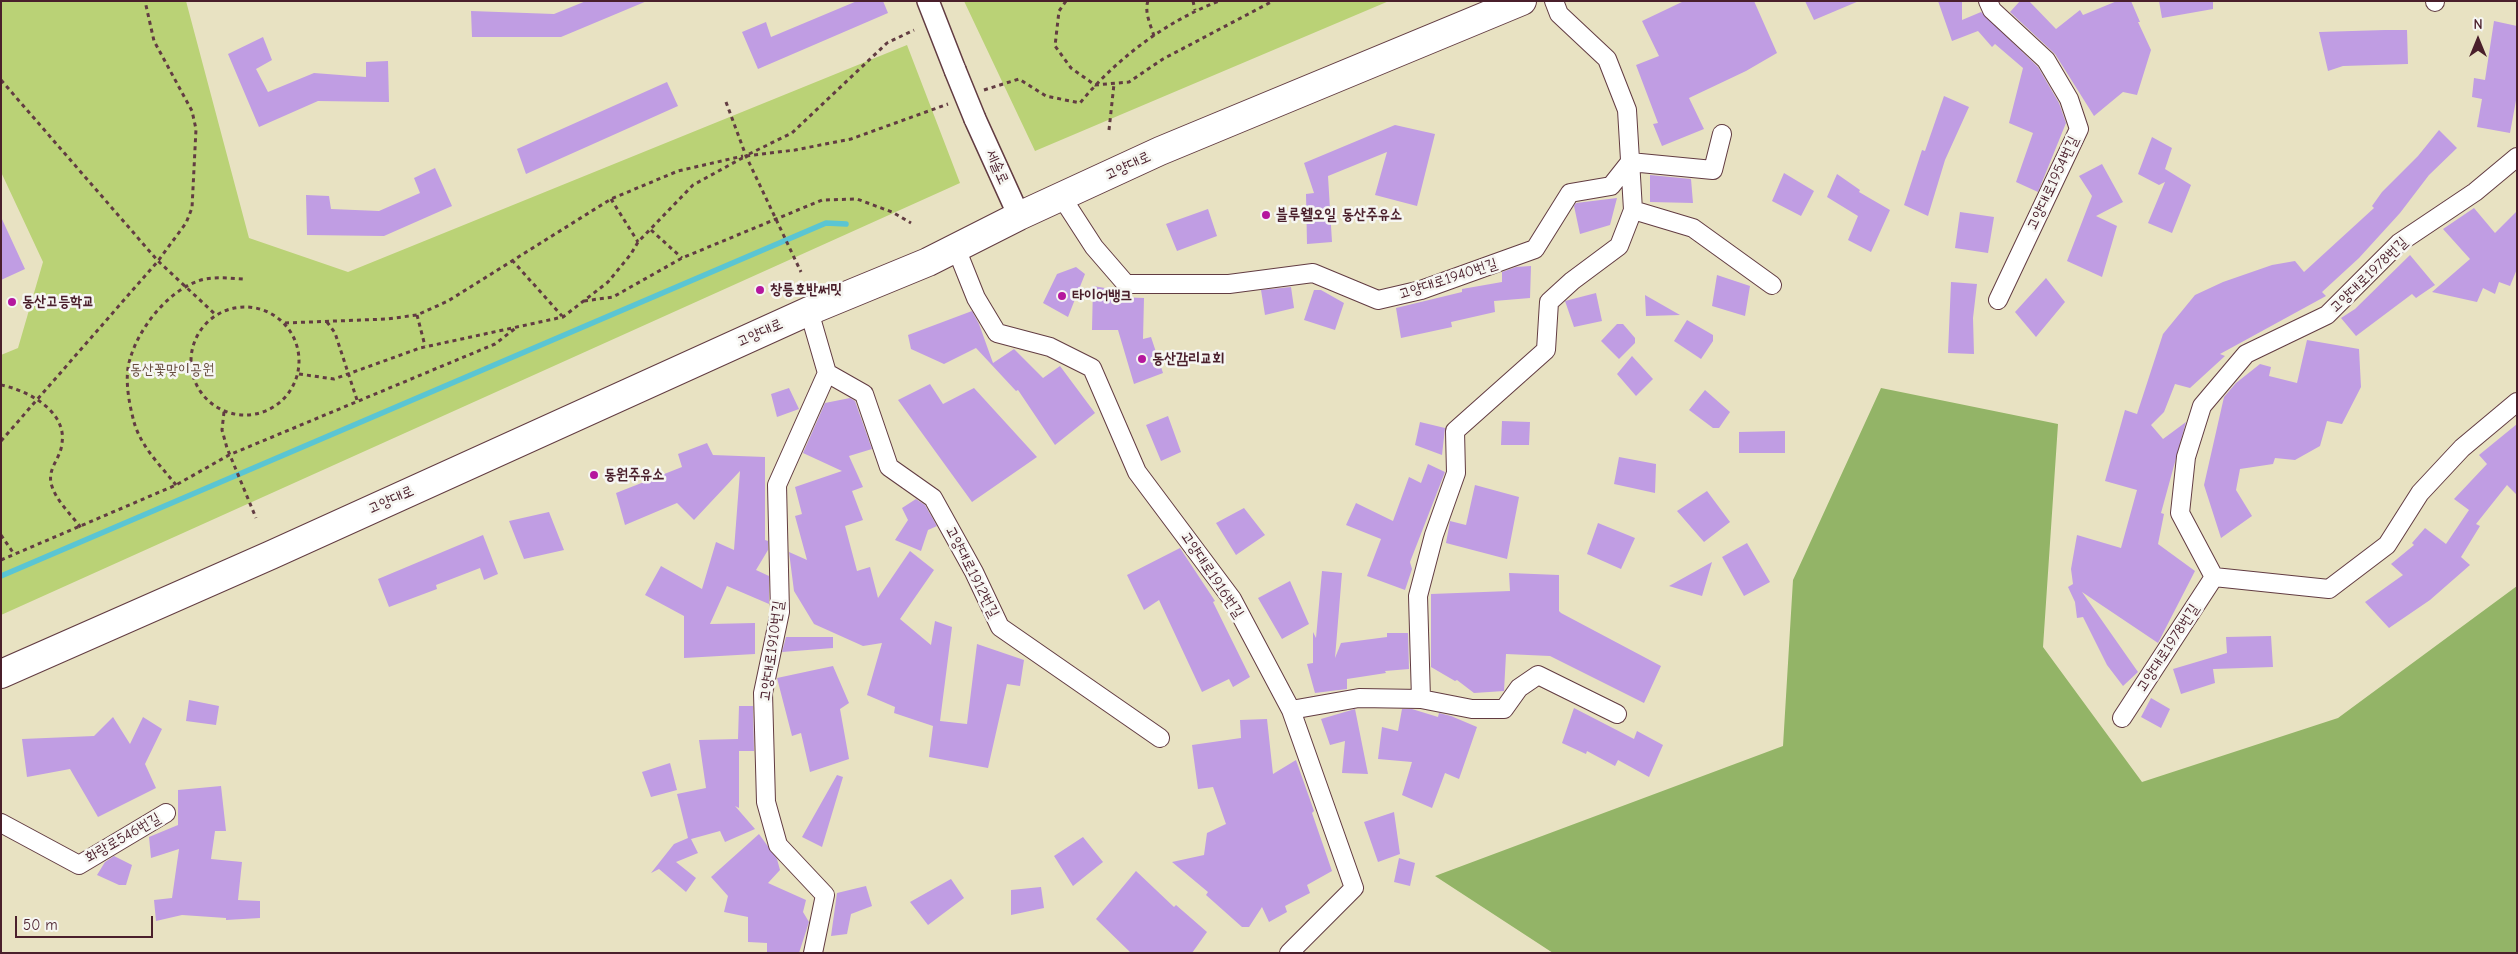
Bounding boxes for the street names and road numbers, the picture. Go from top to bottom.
street label: 고양대로1954번길 [2023,133,2083,233]
street label: 세솔로 [981,147,1013,187]
street label: 고양대로 [1102,148,1154,184]
street label: 고양대로1978번길 [2326,233,2412,317]
street label: 고양대로1940번길 [1396,255,1500,303]
street label: 고양대로 [734,315,786,351]
street label: 고양대로 [365,482,417,518]
street label: 고양대로1912번길 [941,523,1003,621]
street label: 고양대로1916번길 [1176,528,1248,622]
street label: 고양대로1910번길 [756,600,788,702]
street label: 고양대로1978번길 [2133,601,2203,695]
street label: 화랑로546번길 [82,809,164,867]

